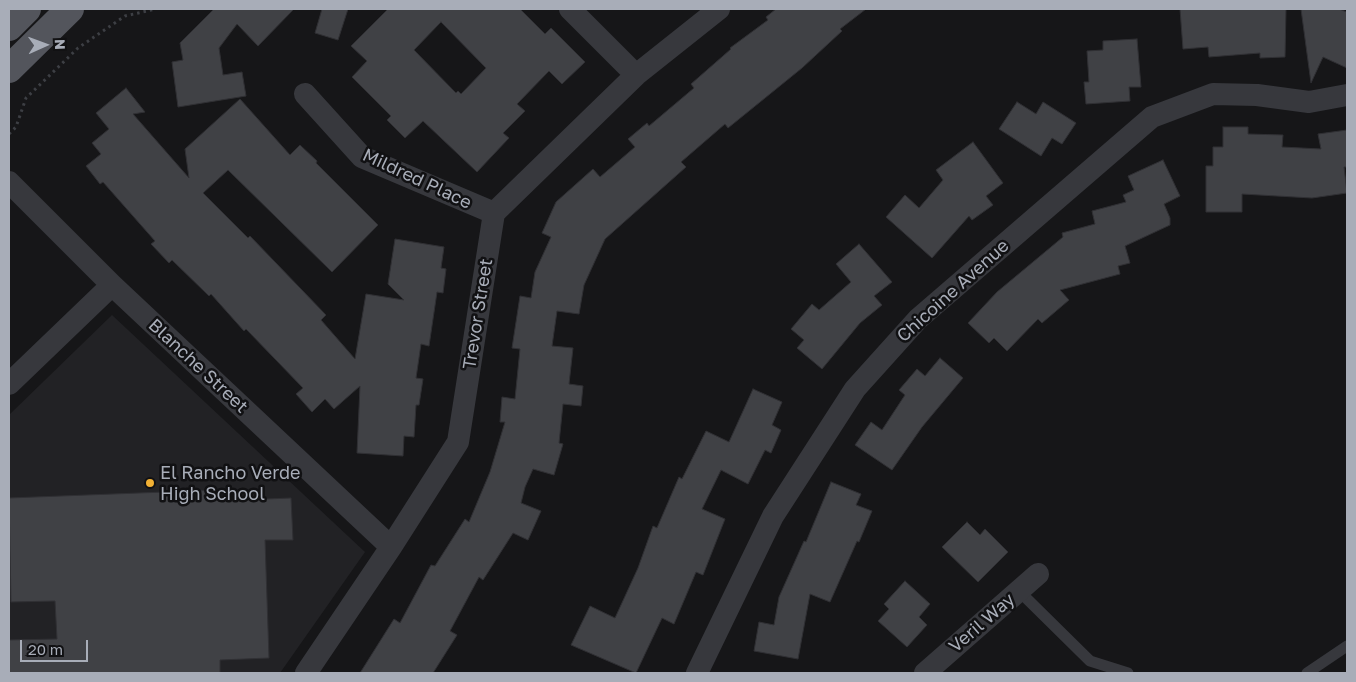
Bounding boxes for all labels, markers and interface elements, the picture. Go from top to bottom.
north arrow [20,20,70,70]
text: N [52,39,69,50]
street label: Mildred Place [359,144,475,214]
street label: Chicoine Avenue [893,235,1013,347]
street label: Trevor Street [459,257,497,371]
street label: Blanche Street [144,314,252,418]
place label: El Rancho Verde High School [160,462,300,504]
marker: El Rancho Verde High School [144,477,156,489]
street label: Veril Way [945,589,1019,657]
scale bar [22,630,90,662]
text: 20 m [28,640,63,658]

